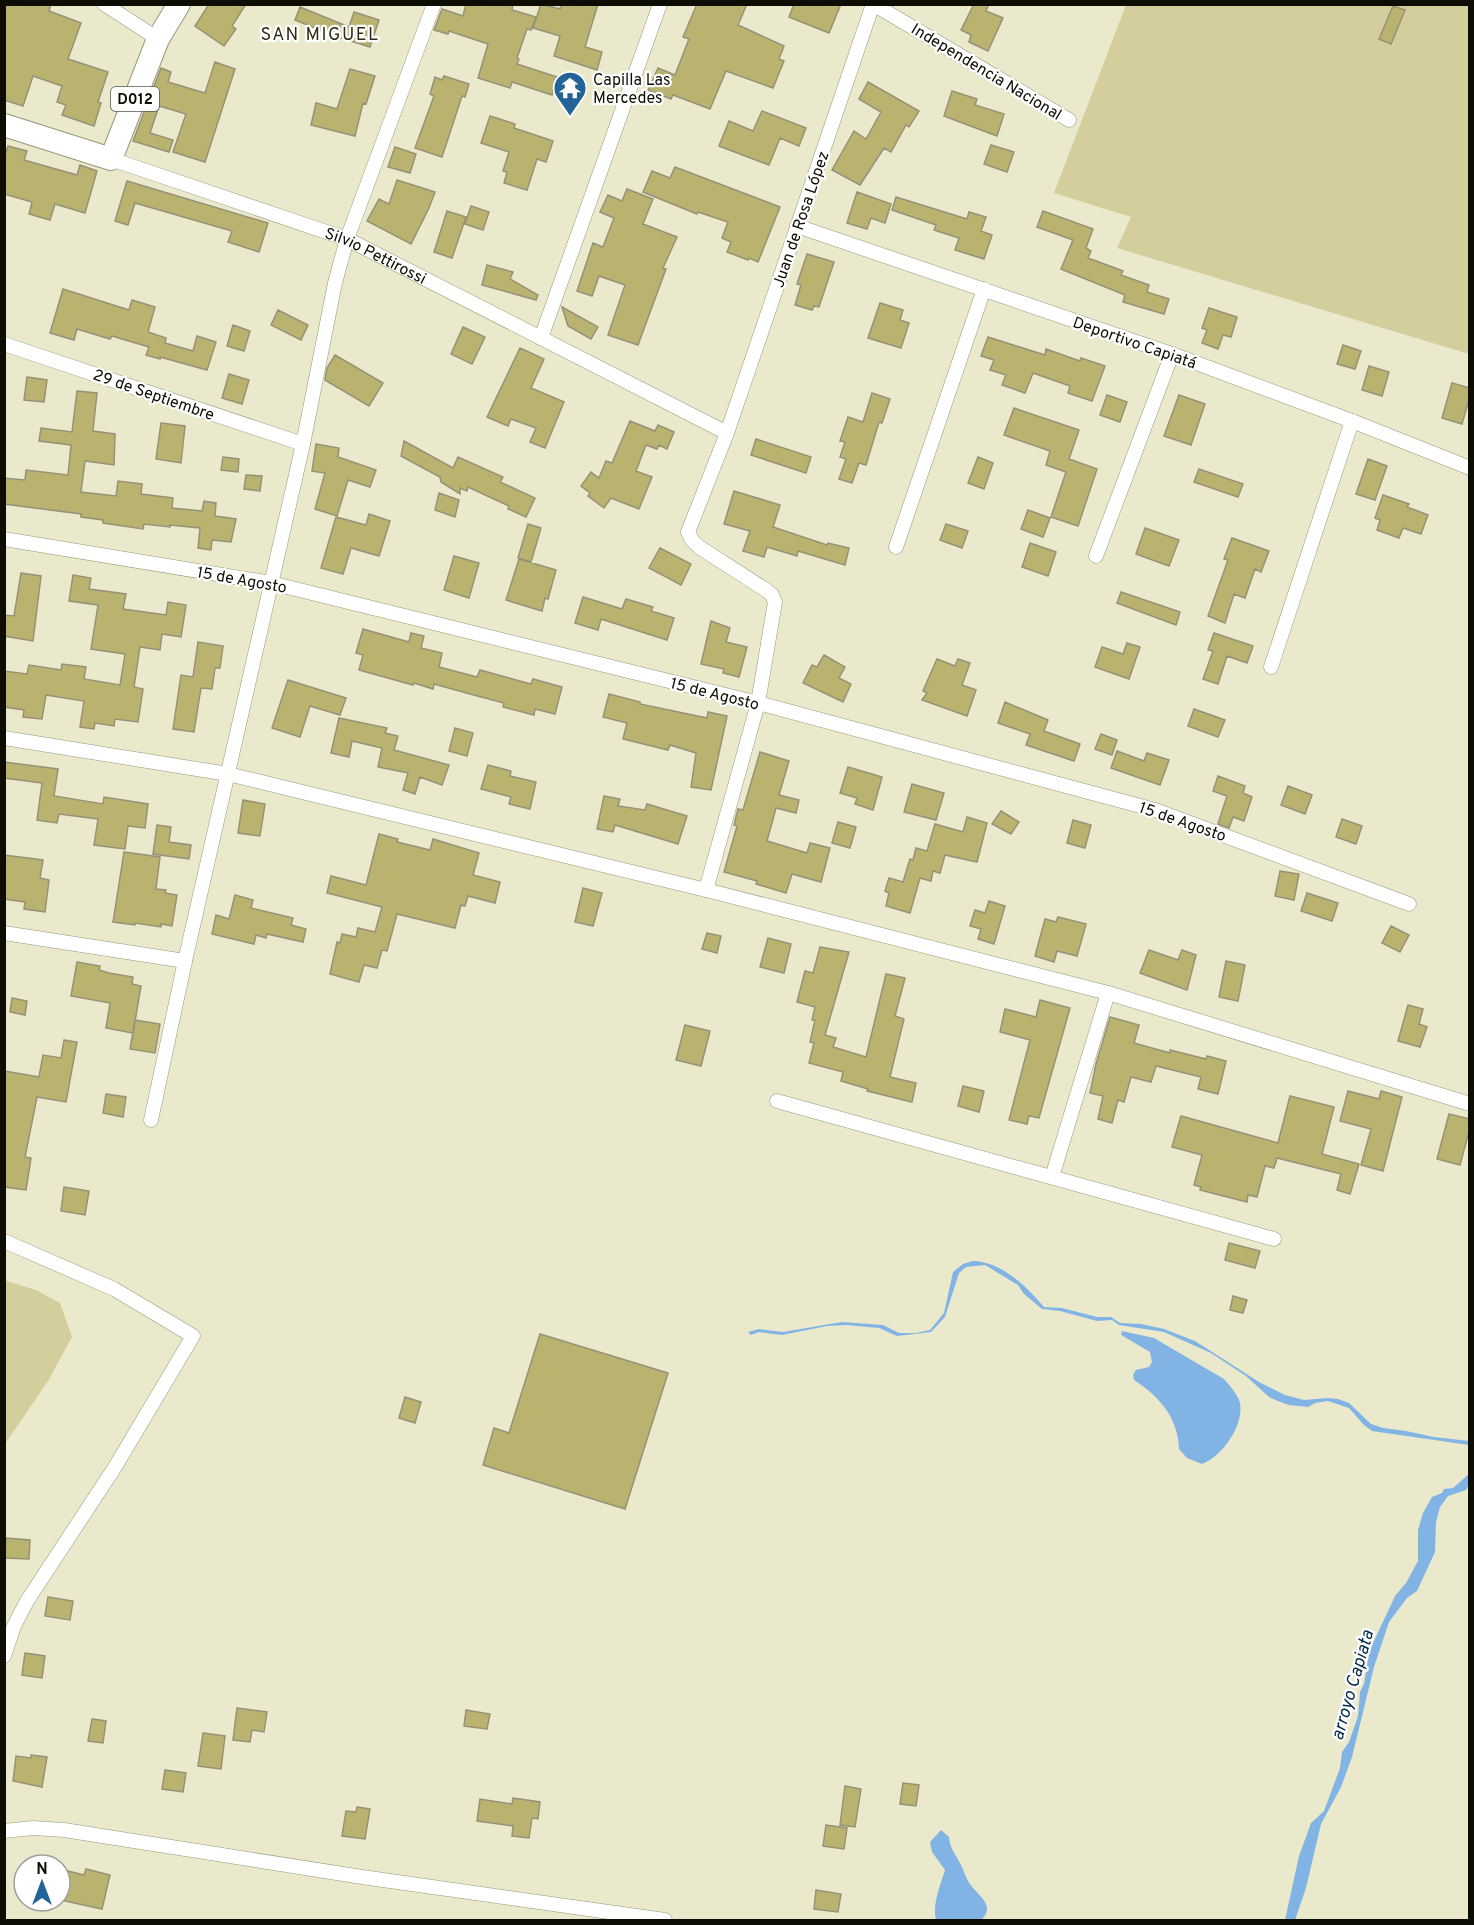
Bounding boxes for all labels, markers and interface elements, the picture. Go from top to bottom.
street label: Independencia Nacional [907,20,1065,126]
district label: SAN MIGUEL [260,24,380,47]
temple icon: Capilla Las Mercedes [552,70,588,117]
place label: Capilla Las Mercedes [593,71,671,109]
road number: D012 [111,87,159,111]
street label: Juan de Rosa López [769,149,835,290]
street label: Silvio Pettirossi [322,224,429,290]
street label: Deportivo Capiatá [1070,313,1199,374]
street label: 29 de Septiembre [90,366,217,426]
street label: 15 de Agosto [195,563,288,599]
street label: 15 de Agosto [668,674,761,716]
street label: 15 de Agosto [1136,799,1229,847]
water label: arroyo Capiata [1327,1627,1380,1743]
north arrow [12,1853,72,1913]
text: N [36,1860,48,1880]

